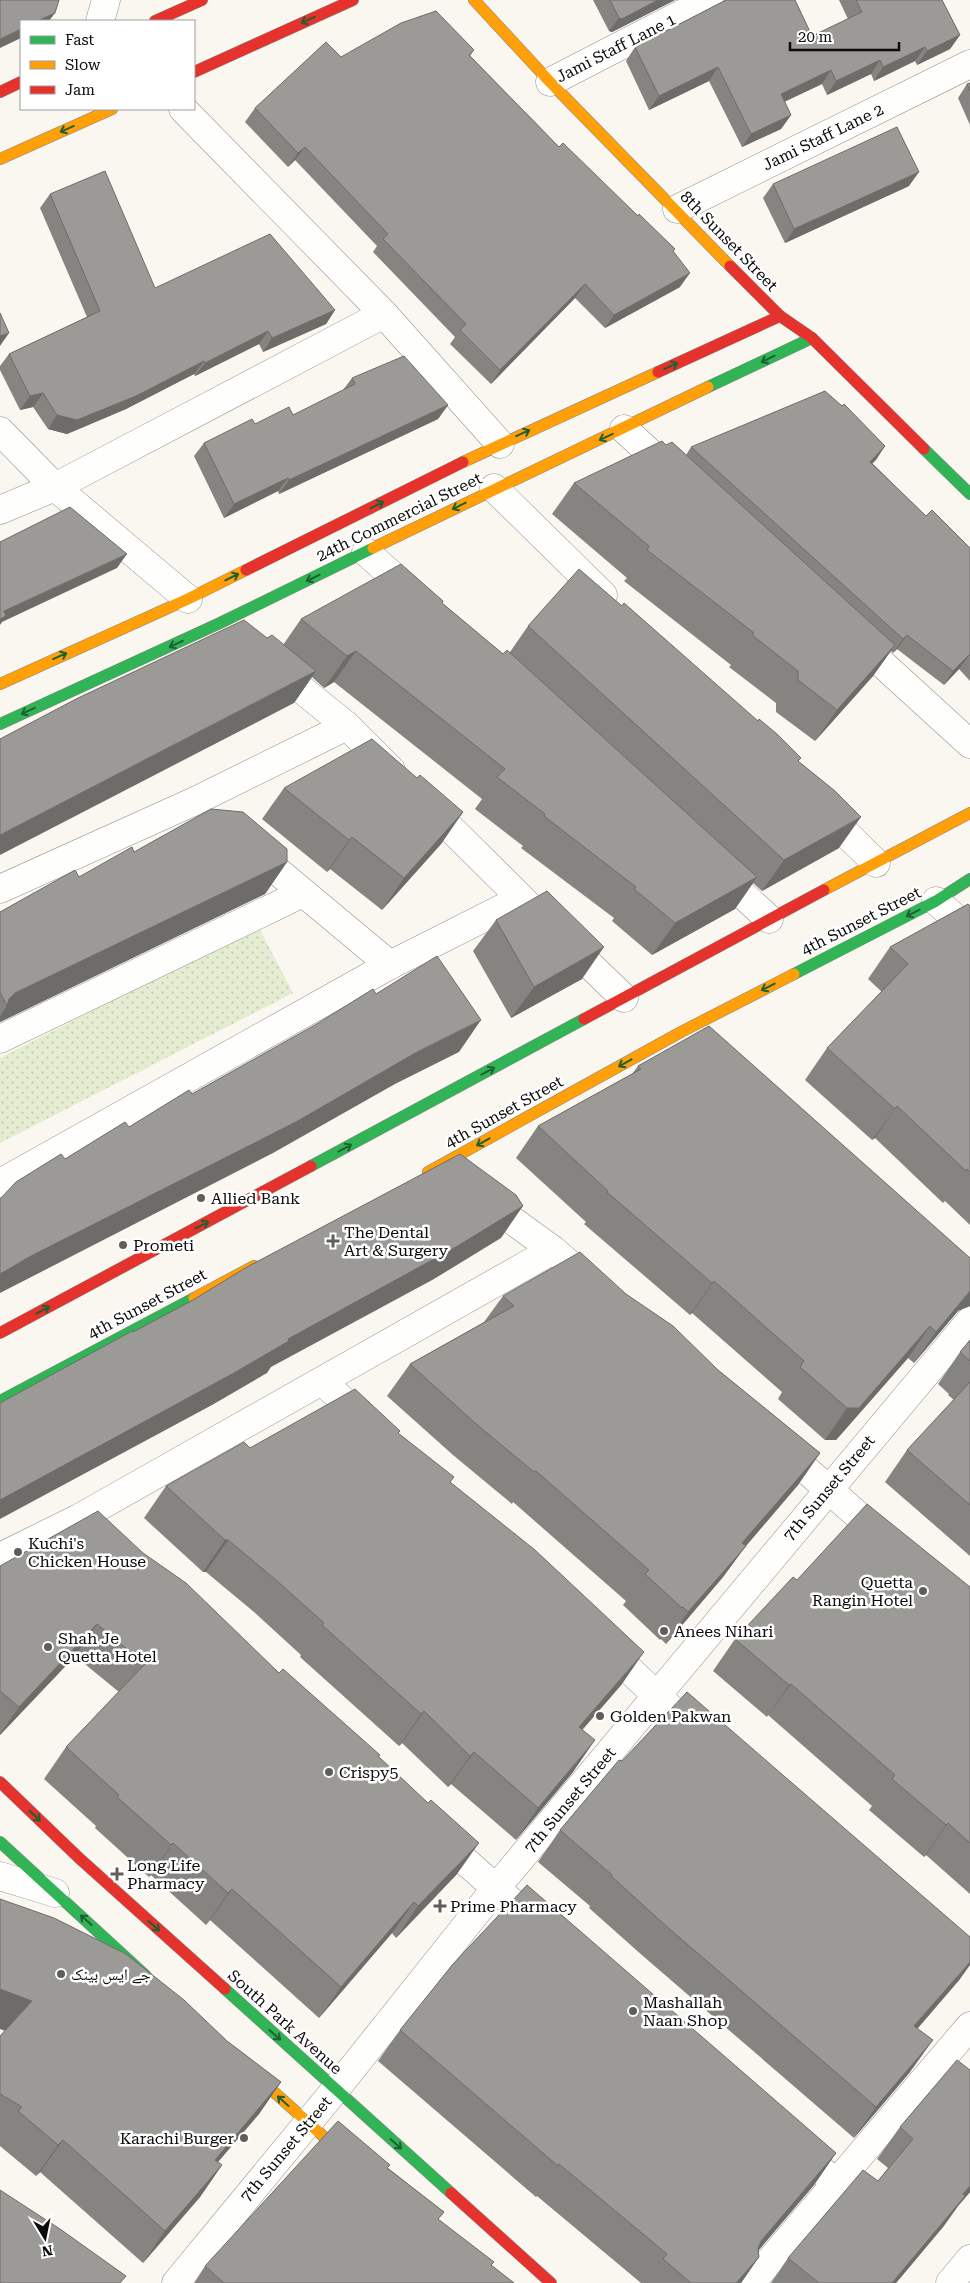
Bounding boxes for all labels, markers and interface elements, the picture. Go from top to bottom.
street label: Jami Staff Lane 1 [553,10,679,86]
one-way arrow [301,16,316,25]
legend [20,20,195,110]
scale bar [790,20,899,52]
text: 20 m [798,28,833,46]
text: Fast [65,31,95,49]
text: Slow [65,56,101,74]
text: Jam [65,81,95,99]
street label: Jami Staff Lane 2 [760,100,887,174]
one-way arrow [60,124,75,134]
street label: 8th Sunset Street [676,187,782,295]
one-way arrow [761,355,776,364]
one-way arrow [663,361,678,370]
one-way arrow [515,428,530,438]
one-way arrow [599,432,614,442]
street label: 24th Commercial Street [313,469,485,565]
one-way arrow [369,500,384,509]
one-way arrow [451,501,466,511]
one-way arrow [224,572,239,582]
one-way arrow [306,574,321,583]
one-way arrow [169,639,184,649]
one-way arrow [52,651,67,661]
one-way arrow [21,707,36,716]
street label: 4th Sunset Street [798,883,924,959]
one-way arrow [906,909,921,918]
one-way arrow [761,982,776,992]
one-way arrow [618,1059,632,1069]
one-way arrow [480,1066,495,1076]
street label: 4th Sunset Street [442,1072,566,1152]
one-way arrow [476,1138,491,1148]
one-way arrow [337,1143,352,1153]
place label: Allied Bank [211,1189,300,1208]
marker: Allied Bank [195,1192,207,1204]
one-way arrow [194,1220,209,1230]
place label: The Dental Art & Surgery [344,1223,449,1260]
marker: The Dental Art & Surgery [326,1234,340,1248]
place label: Prometi [133,1236,194,1255]
marker: Prometi [117,1239,129,1251]
street label: 4th Sunset Street [84,1265,210,1343]
one-way arrow [35,1305,50,1314]
street label: 7th Sunset Street [779,1431,879,1545]
place label: Kuchi's Chicken House [28,1534,146,1571]
marker: Kuchi's Chicken House [12,1546,24,1558]
place label: Quetta Rangin Hotel [812,1573,913,1610]
marker: Quetta Rangin Hotel [917,1585,929,1597]
place label: Anees Nihari [674,1622,773,1641]
marker: Anees Nihari [658,1625,670,1637]
place label: Shah Je Quetta Hotel [58,1629,157,1666]
marker: Shah Je Quetta Hotel [42,1641,54,1653]
place label: Golden Pakwan [610,1707,731,1726]
marker: Golden Pakwan [594,1710,606,1722]
street label: 7th Sunset Street [520,1743,620,1857]
place label: Crispy5 [339,1763,398,1782]
marker: Crispy5 [323,1766,335,1778]
one-way arrow [29,1810,42,1822]
place label: Long Life Pharmacy [127,1856,205,1893]
marker: Long Life Pharmacy [111,1868,123,1880]
place label: Prime Pharmacy [450,1897,577,1916]
marker: Prime Pharmacy [434,1900,446,1912]
one-way arrow [79,1914,92,1926]
one-way arrow [148,1920,161,1932]
place label: جے ایس بینک [71,1965,151,1985]
street label: South Park Avenue [224,1966,346,2078]
marker: جے ایس بینک [55,1968,67,1980]
place label: Mashallah Naan Shop [643,1993,728,2030]
marker: Mashallah Naan Shop [627,2005,639,2017]
one-way arrow [268,2030,281,2041]
street label: 7th Sunset Street [236,2092,336,2206]
one-way arrow [277,2095,290,2107]
place label: Karachi Burger [120,2129,234,2148]
marker: Karachi Burger [238,2132,250,2144]
one-way arrow [389,2138,402,2150]
north arrow [20,2213,70,2263]
text: N [40,2242,54,2260]

